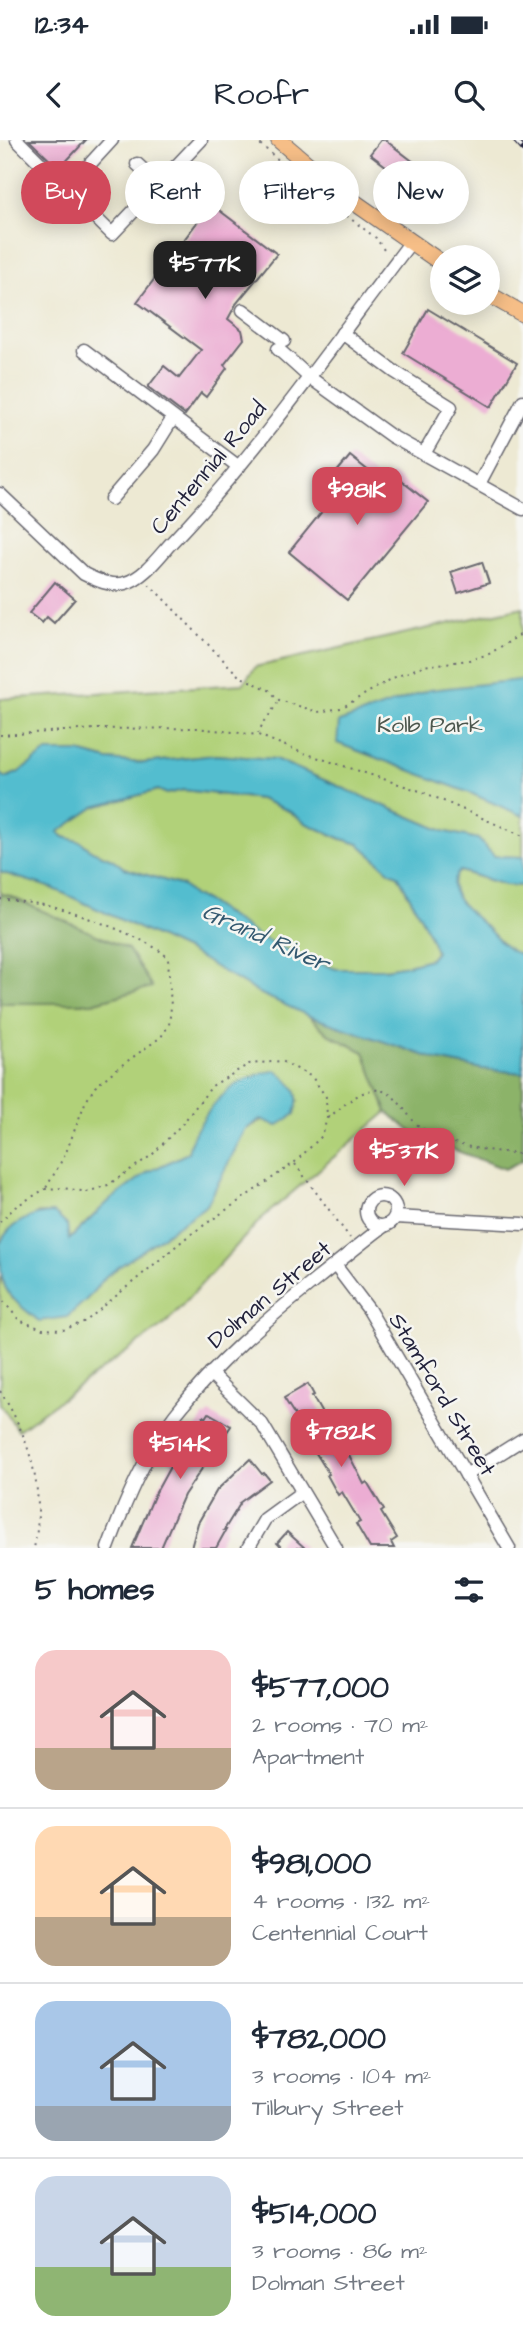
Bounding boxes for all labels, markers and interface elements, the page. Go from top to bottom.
text: 12:34 [35,7,88,43]
text: Roofr [214,72,309,117]
icon: back [35,76,73,114]
icon: search [450,76,488,114]
chip: Buy [21,161,111,224]
chip: Rent [125,161,225,224]
chip: Filters [239,161,359,224]
chip: New [373,161,469,224]
pin: $577K [156,242,254,301]
map controls [430,245,500,315]
button: layers [430,245,500,315]
text: $577K [169,248,241,280]
street label: Centennial Road [143,394,274,541]
pin: $981K [308,468,406,527]
text: $981K [328,474,386,506]
park label: Kolb Park [377,709,483,741]
water label: Grand River [197,895,337,982]
pin: $537K [355,1128,453,1188]
text: $537K [370,1135,438,1167]
street label: Dolman Street [201,1233,339,1356]
street label: Stamford Street [381,1307,504,1483]
pin: $782K [292,1410,390,1469]
text: $782K [307,1416,375,1448]
pin: $514K [131,1422,229,1481]
text: $514K [149,1428,211,1460]
text: 5 homes [35,1569,155,1611]
icon: filters [450,1571,488,1609]
text: $577,000 [252,1667,389,1709]
icon: home [91,1678,175,1762]
text: 2 rooms · 70 m² [252,1709,428,1741]
text: Apartment [252,1741,364,1773]
text: $981,000 [252,1843,371,1885]
icon: home [91,1854,175,1938]
text: 4 rooms · 132 m² [252,1885,430,1917]
text: Centennial Court [252,1917,428,1949]
text: $782,000 [252,2018,386,2060]
icon: home [91,2029,175,2113]
text: 3 rooms · 104 m² [252,2060,431,2092]
text: Tilbury Street [252,2092,404,2124]
text: $514,000 [252,2193,376,2235]
icon: home [91,2204,175,2288]
text: 3 rooms · 86 m² [252,2235,428,2267]
text: Dolman Street [252,2267,405,2299]

